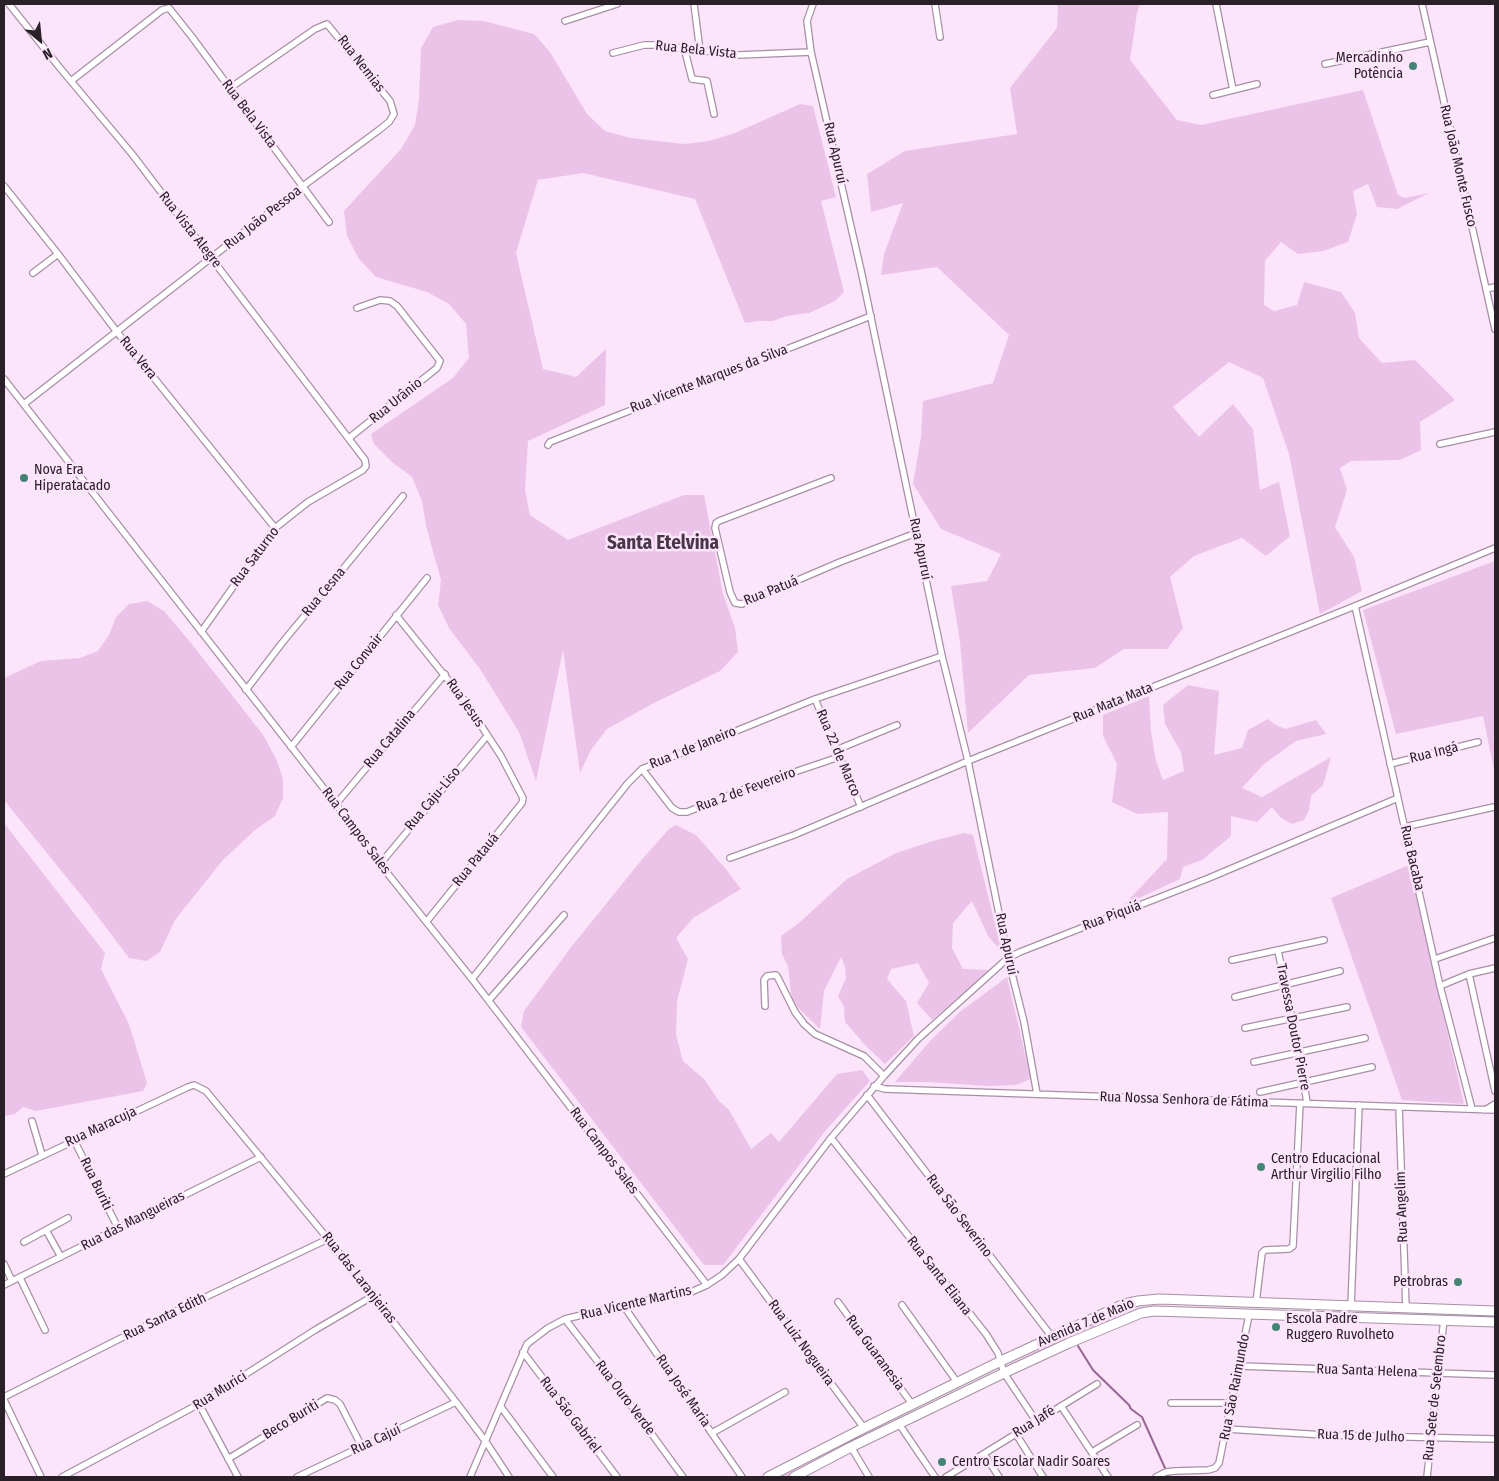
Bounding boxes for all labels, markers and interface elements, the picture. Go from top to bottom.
north arrow [15,15,65,65]
street label: Rua Nemias [334,32,388,96]
street label: Rua Bela Vista [655,37,737,63]
text: N [40,44,55,63]
place label: Mercadinho Potência [1336,50,1403,82]
marker: Mercadinho Potência [1407,60,1419,72]
street label: Rua Bela Vista [218,76,280,152]
street label: Rua João Monte Fusco [1436,103,1480,229]
street label: Rua Apuruí [820,120,850,186]
street label: Rua João Pessoa [221,183,305,253]
street label: Rua Vista Alegre [155,188,225,272]
street label: Rua Vera [116,333,160,383]
street label: Rua Vicente Marques da Silva [628,341,790,417]
street label: Rua Urânio [366,375,426,427]
place label: Nova Era Hiperatacado [34,462,111,494]
marker: Nova Era Hiperatacado [18,472,30,484]
street label: Rua Apuruí [905,516,935,582]
street label: Rua Saturno [227,524,283,590]
district label: Santa Etelvina [607,533,719,555]
street label: Rua Cesna [299,564,349,620]
street label: Rua Patuá [741,572,801,610]
street label: Rua Convair [331,630,387,694]
street label: Rua Jesus [442,676,488,730]
street label: Rua Mata Mata [1071,679,1155,727]
street label: Rua Catalina [361,706,419,772]
street label: Rua 22 de Marco [812,707,864,799]
street label: Rua 1 de Janeiro [647,723,739,773]
street label: Rua Ingá [1408,739,1460,767]
street label: Rua Caju-Liso [402,764,464,834]
street label: Rua 2 de Fevereiro [694,764,798,816]
street label: Rua Campos Sales [318,784,394,878]
street label: Rua Bacaba [1396,824,1428,892]
street label: Rua Patauá [449,830,503,890]
street label: Rua Piquiá [1080,897,1144,935]
street label: Rua Apuruí [991,911,1021,977]
street label: Travessa Doutor Pierre [1272,962,1314,1092]
street label: Rua Nossa Senhora de Fátima [1099,1089,1269,1111]
street label: Rua Maracuja [63,1103,139,1151]
street label: Rua Campos Sales [566,1104,642,1198]
place label: Centro Educacional Arthur Virgilio Filho [1271,1151,1382,1184]
street label: Rua Buriti [76,1155,116,1213]
marker: Centro Educacional Arthur Virgilio Filho [1255,1161,1267,1173]
street label: Rua São Severino [922,1171,996,1261]
street label: Rua Angelim [1392,1171,1412,1243]
street label: Rua das Mangueiras [78,1188,188,1254]
street label: Rua das Laranjeiras [318,1229,400,1327]
street label: Rua Santa Eliana [903,1233,975,1319]
place label: Petrobras [1393,1274,1448,1290]
marker: Petrobras [1452,1276,1464,1288]
street label: Rua Vicente Martins [579,1282,693,1324]
street label: Rua Santa Edith [121,1290,209,1344]
street label: Avenida 7 de Maio [1035,1295,1137,1351]
street label: Rua Luiz Nogueira [764,1297,838,1389]
place label: Escola Padre Ruggero Ruvolheto [1286,1311,1394,1344]
street label: Rua Guaranesia [842,1312,908,1394]
marker: Escola Padre Ruggero Ruvolheto [1270,1321,1282,1333]
street label: Rua São Raimundo [1216,1333,1254,1441]
street label: Rua Sete de Setembro [1420,1334,1450,1462]
street label: Rua José Maria [652,1352,714,1430]
street label: Rua Ouro Verde [592,1357,658,1439]
street label: Rua Santa Helena [1316,1361,1418,1381]
street label: Rua Murici [190,1368,250,1414]
street label: Rua São Gabriel [536,1374,604,1456]
street label: Beco Buriti [260,1397,322,1443]
street label: Rua Jafé [1010,1402,1058,1442]
street label: Rua Cajuí [348,1421,404,1459]
street label: Rua 15 de Julho [1317,1426,1405,1446]
place label: Centro Escolar Nadir Soares [952,1454,1110,1470]
marker: Centro Escolar Nadir Soares [936,1456,948,1468]

